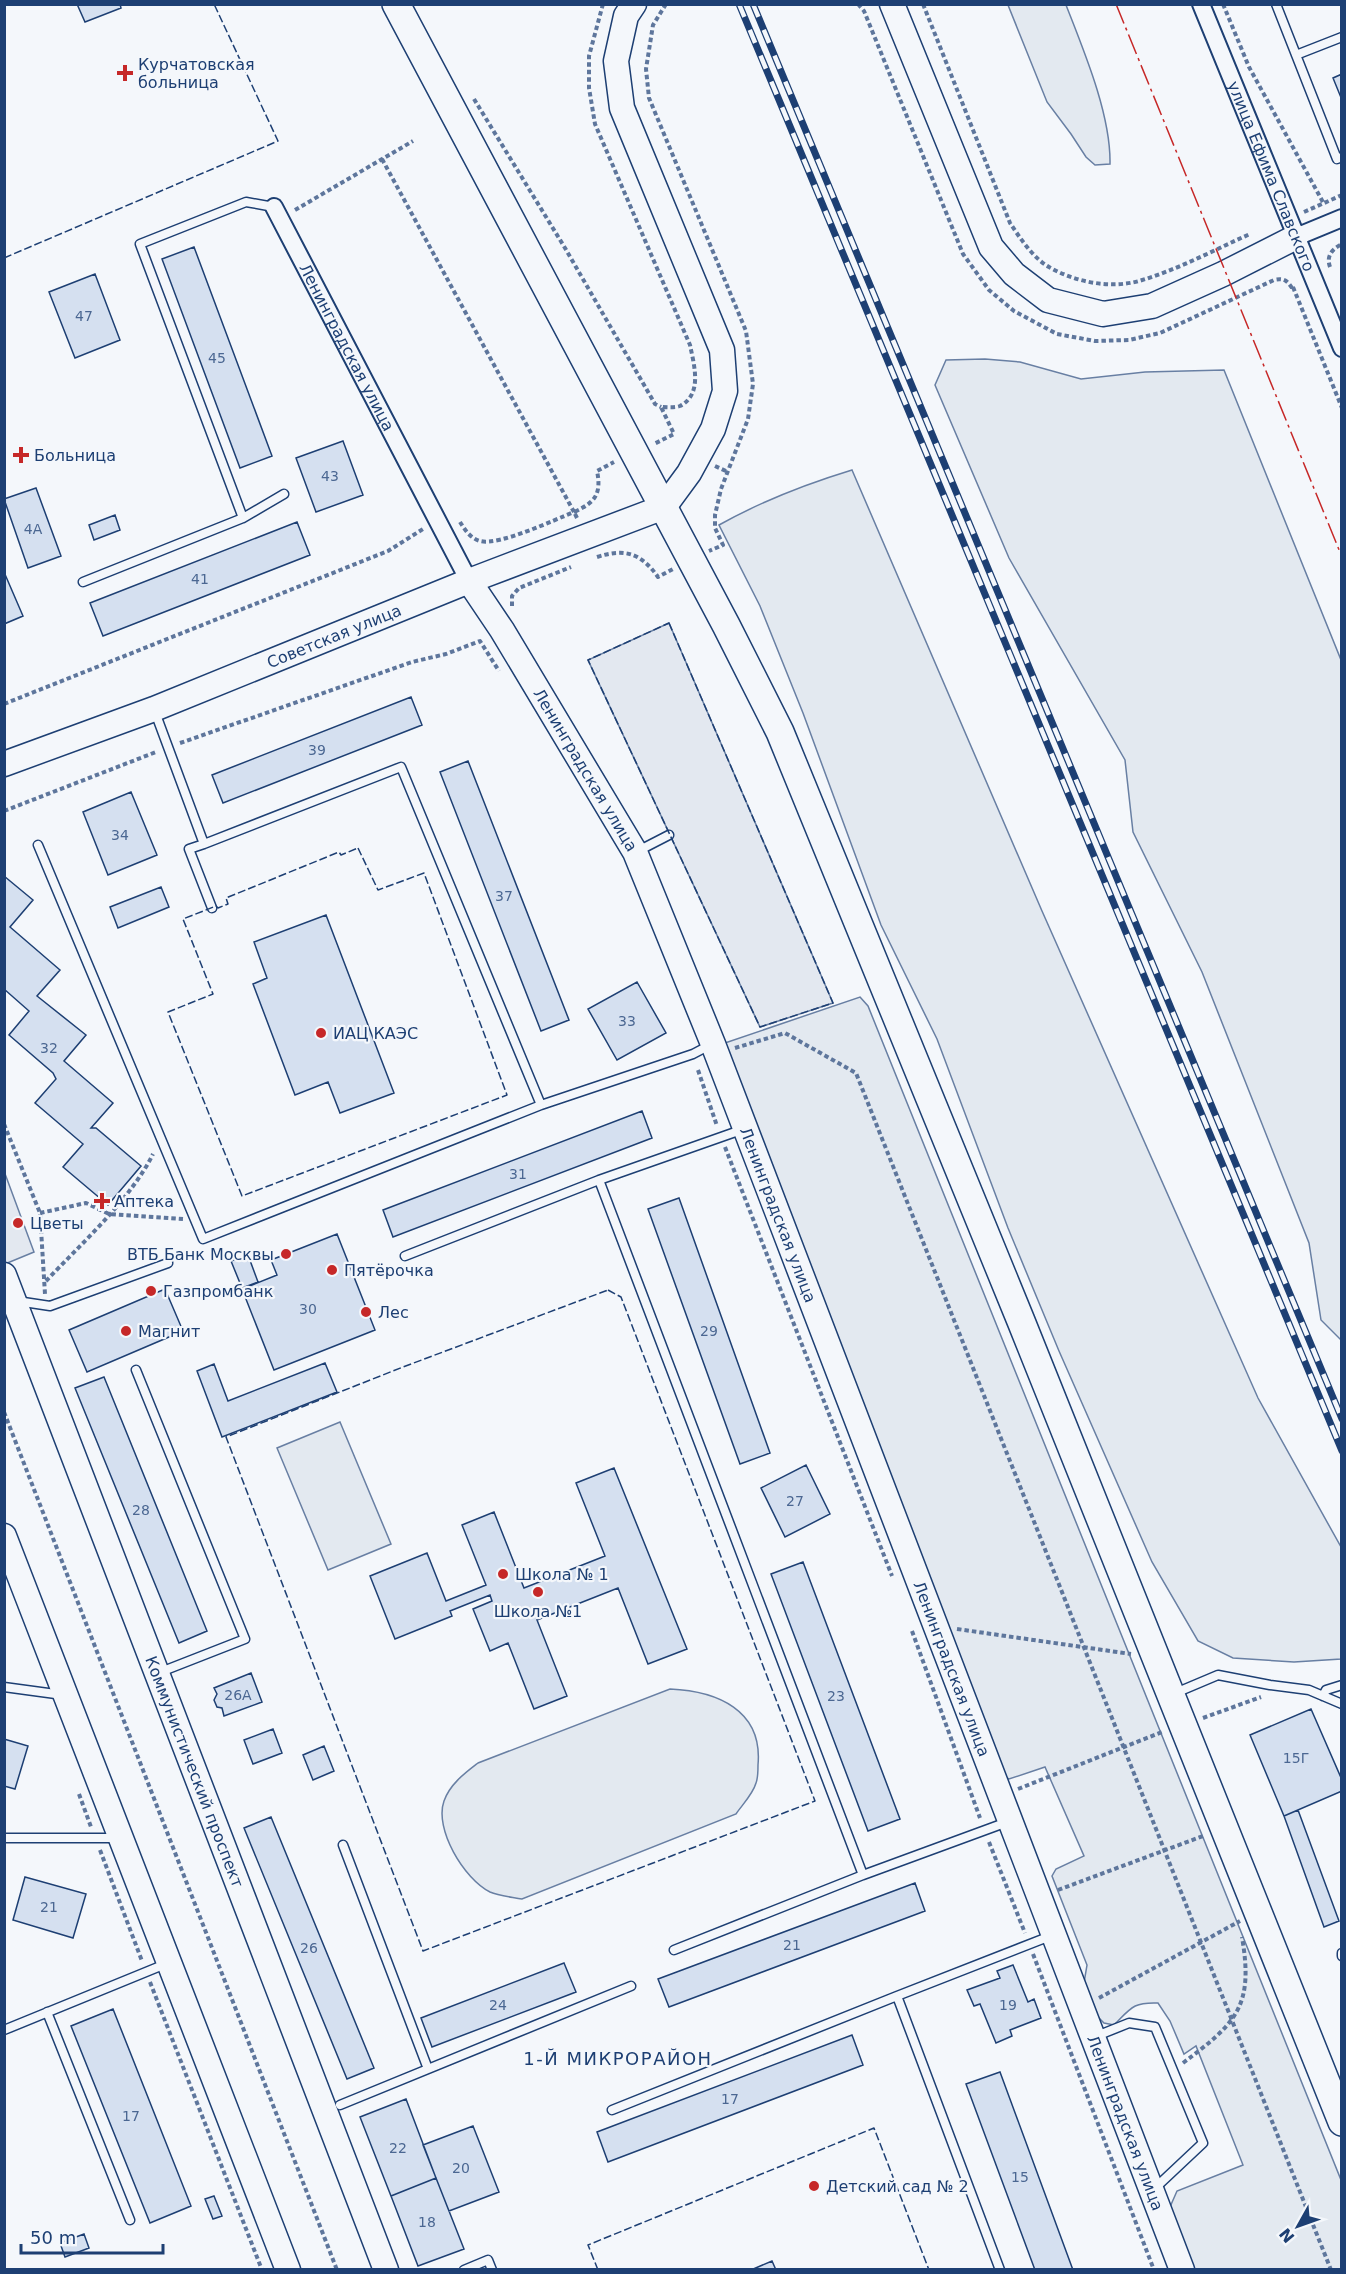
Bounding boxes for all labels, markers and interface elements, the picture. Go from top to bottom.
place label: Курчатовская больница [138,55,255,92]
marker: Курчатовская больница [116,64,134,82]
street label: улица Ефима Славского [1224,78,1319,274]
street label: Ленинградская улица [295,260,398,434]
house number: 47 [75,308,93,324]
house number: 45 [208,350,226,366]
marker: Больница [12,446,30,464]
place label: Больница [34,446,116,465]
house number: 43 [321,468,339,484]
house number: 4А [24,521,43,537]
house number: 41 [191,571,209,587]
street label: Советская улица [264,601,404,672]
street label: Ленинградская улица [529,685,641,855]
house number: 39 [308,742,326,758]
house number: 34 [111,827,129,843]
house number: 37 [495,888,513,904]
house number: 33 [618,1013,636,1029]
place label: ИАЦ КАЭС [333,1024,418,1043]
marker: ИАЦ КАЭС [314,1026,328,1040]
house number: 32 [40,1040,58,1056]
street label: Ленинградская улица [736,1125,820,1305]
house number: 31 [509,1166,527,1182]
place label: Аптека [114,1192,174,1211]
marker: Аптека [95,1194,109,1208]
place label: Цветы [30,1214,84,1233]
marker: Цветы [11,1216,25,1230]
place label: ВТБ Банк Москвы [127,1245,274,1264]
marker: ВТБ Банк Москвы [279,1247,293,1261]
place label: Пятёрочка [344,1261,434,1280]
marker: Пятёрочка [325,1263,339,1277]
place label: Газпромбанк [163,1282,274,1301]
marker: Газпромбанк [144,1284,158,1298]
house number: 30 [299,1301,317,1317]
place label: Лес [378,1303,409,1322]
marker: Лес [359,1305,373,1319]
place label: Магнит [138,1322,200,1341]
house number: 29 [700,1323,718,1339]
marker: Магнит [119,1324,133,1338]
house number: 27 [786,1493,804,1509]
house number: 28 [132,1502,150,1518]
place label: Школа № 1 [515,1565,609,1584]
marker: Школа № 1 [496,1567,510,1581]
street label: Ленинградская улица [909,1578,994,1759]
marker: Школа №1 [531,1585,545,1599]
place label: Школа №1 [494,1602,582,1621]
street label: Коммунистический проспект [141,1653,247,1890]
house number: 26А [224,1687,252,1703]
house number: 23 [827,1688,845,1704]
house number: 15Г [1283,1750,1309,1766]
house number: 21 [40,1899,58,1915]
house number: 21 [783,1937,801,1953]
house number: 26 [300,1940,318,1956]
house number: 24 [489,1997,507,2013]
house number: 19 [999,1997,1017,2013]
street label: Ленинградская улица [1083,2032,1167,2213]
district label: 1-Й МИКРОРАЙОН [523,2048,713,2069]
house number: 17 [721,2091,739,2107]
house number: 17 [122,2108,140,2124]
house number: 22 [389,2140,407,2156]
house number: 20 [452,2160,470,2176]
house number: 15 [1011,2169,1029,2185]
place label: Детский сад № 2 [826,2177,969,2196]
marker: Детский сад № 2 [807,2179,821,2193]
north arrow [1268,2196,1328,2256]
house number: 18 [418,2214,436,2230]
scale bar [21,2217,164,2255]
text: N [1275,2224,1298,2247]
text: 50 m [30,2227,76,2248]

